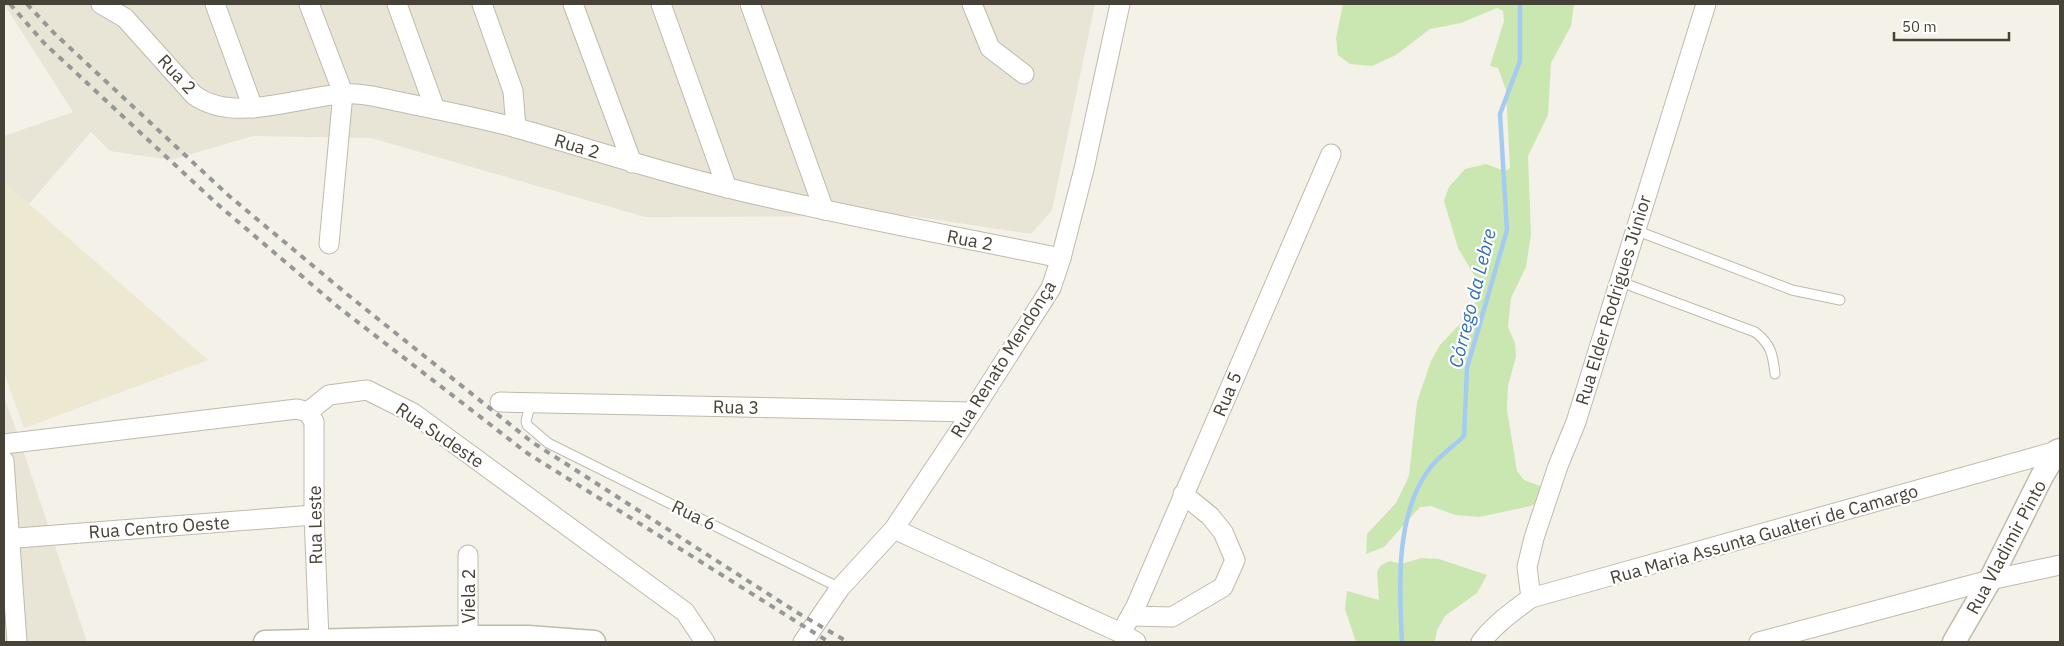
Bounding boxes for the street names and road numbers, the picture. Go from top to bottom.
street label: Rua 2 [153,49,201,99]
street label: Rua 2 [551,128,603,164]
street label: Rua Elder Rodrigues Júnior [1570,192,1656,408]
street label: Rua 2 [945,224,995,256]
street label: Rua Renato Mendonça [945,276,1061,442]
street label: Rua 5 [1207,368,1247,420]
street label: Rua 3 [713,395,759,419]
street label: Rua Sudeste [392,397,489,473]
street label: Rua Vladimir Pinto [1961,476,2051,618]
street label: Rua Maria Assunta Gualteri de Camargo [1607,479,1921,589]
street label: Rua Leste [303,485,327,565]
street label: Rua 6 [668,494,720,536]
street label: Rua Centro Oeste [88,511,230,543]
street label: Viela 2 [457,569,480,623]

